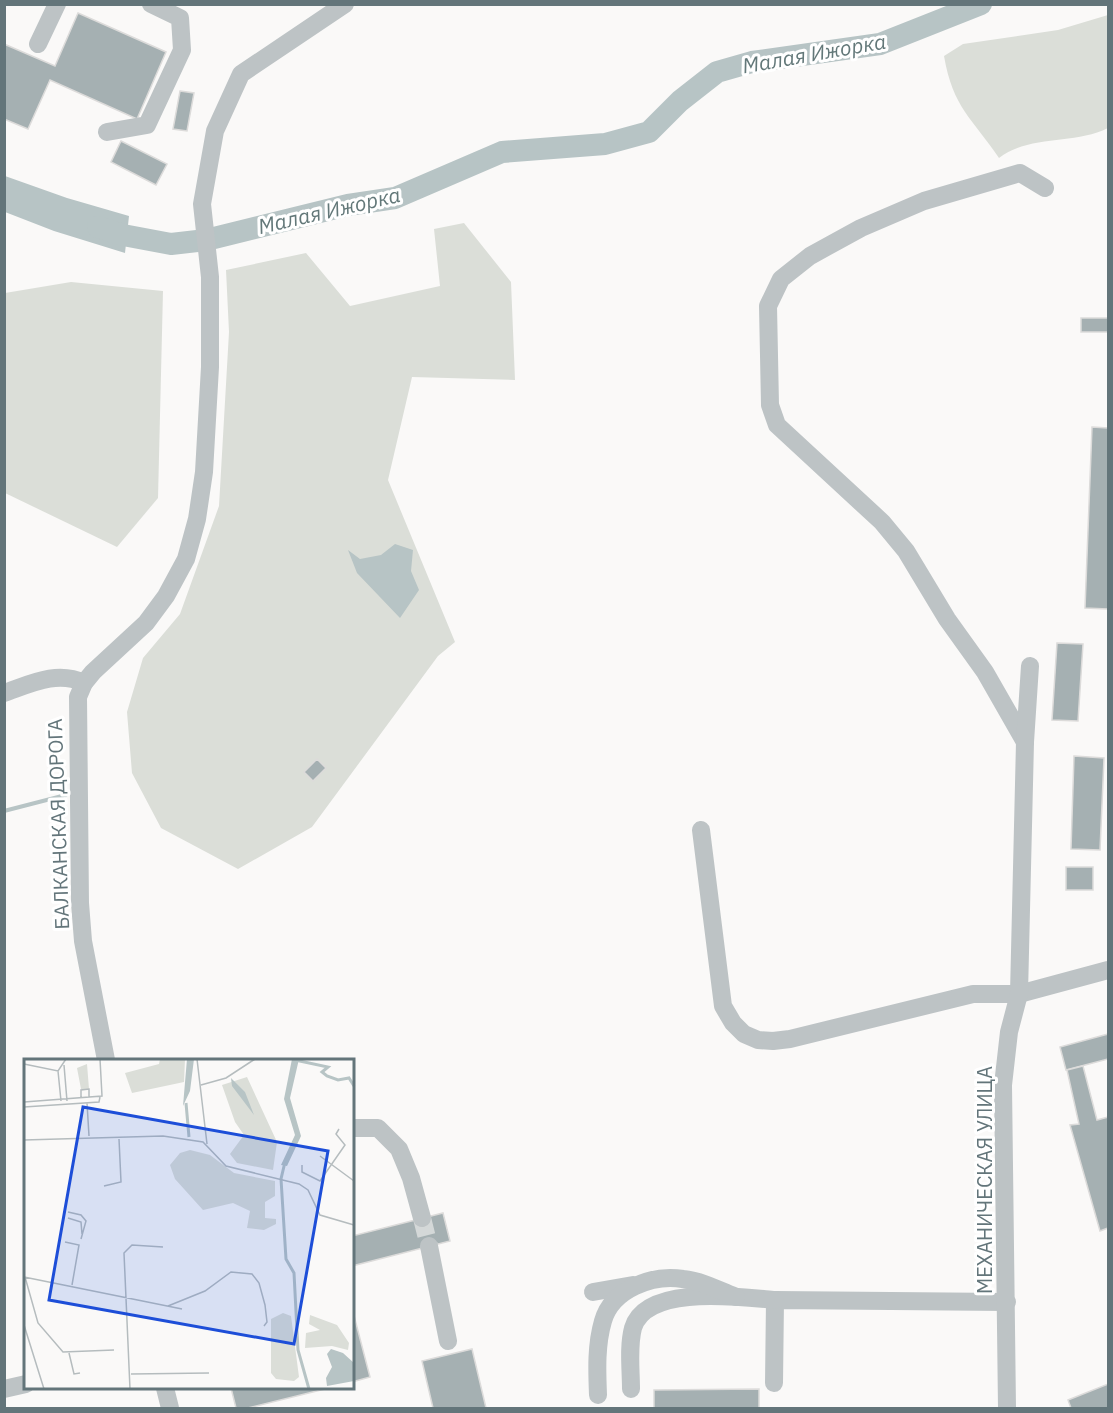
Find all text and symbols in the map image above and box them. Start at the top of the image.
water label: Малая Ижорка [740,27,888,79]
water label: Малая Ижорка [255,180,403,240]
street label: БАЛКАНСКАЯ ДОРОГА [41,718,75,930]
inset map [24,1059,354,1389]
street label: МЕХАНИЧЕСКАЯ УЛИЦА [971,1066,998,1294]

